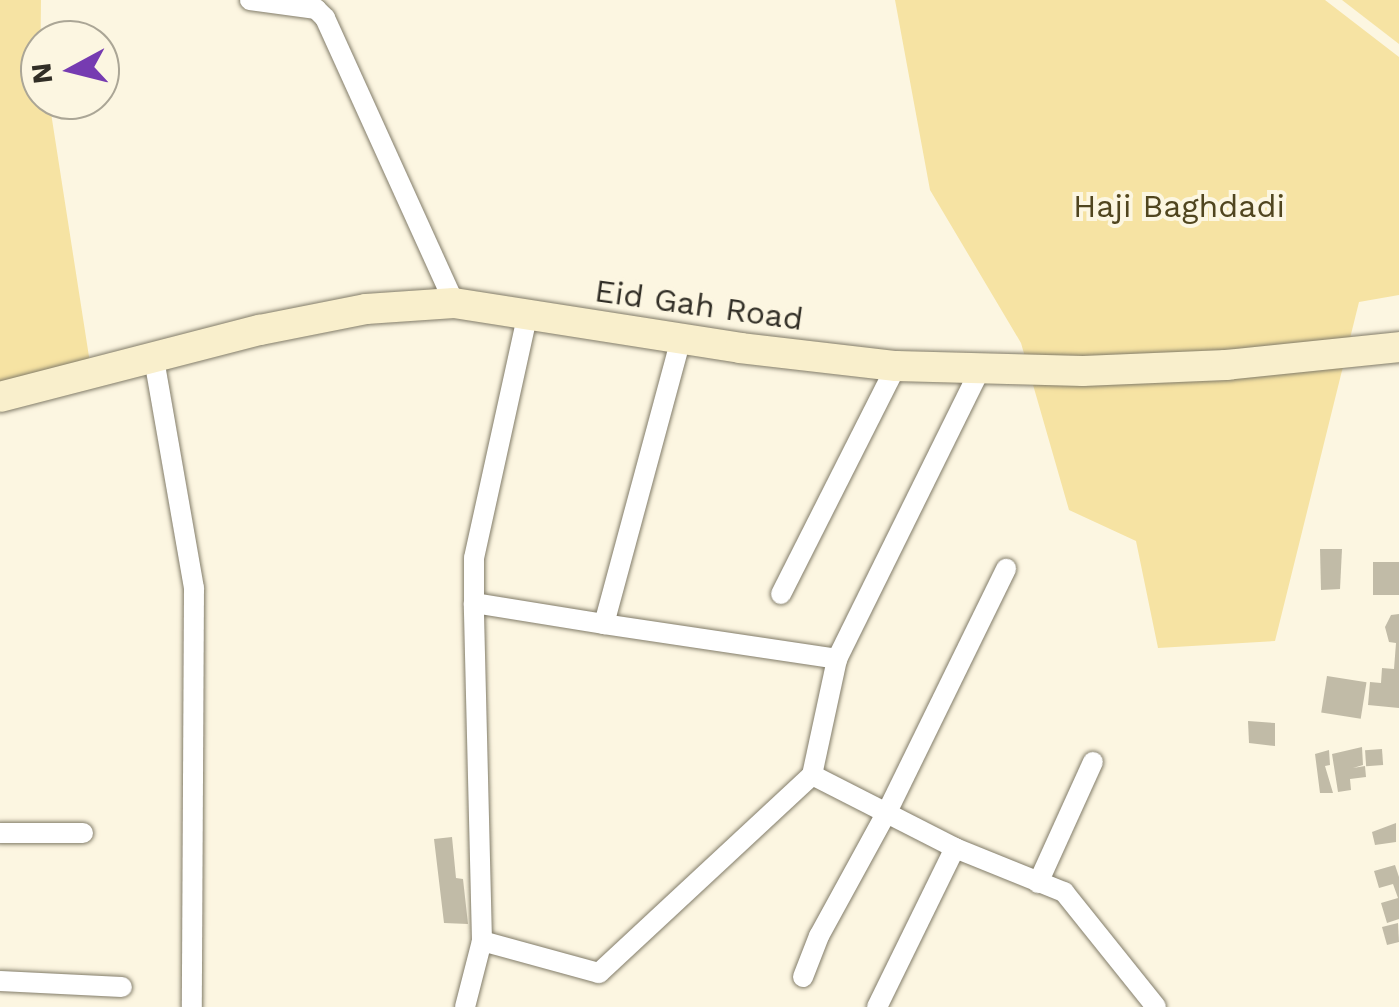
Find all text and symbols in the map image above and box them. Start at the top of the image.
north arrow [20,20,120,120]
text: N [24,61,59,86]
park label: Haji Baghdadi [1073,187,1285,225]
street label: Eid Gah Road [592,271,806,339]

